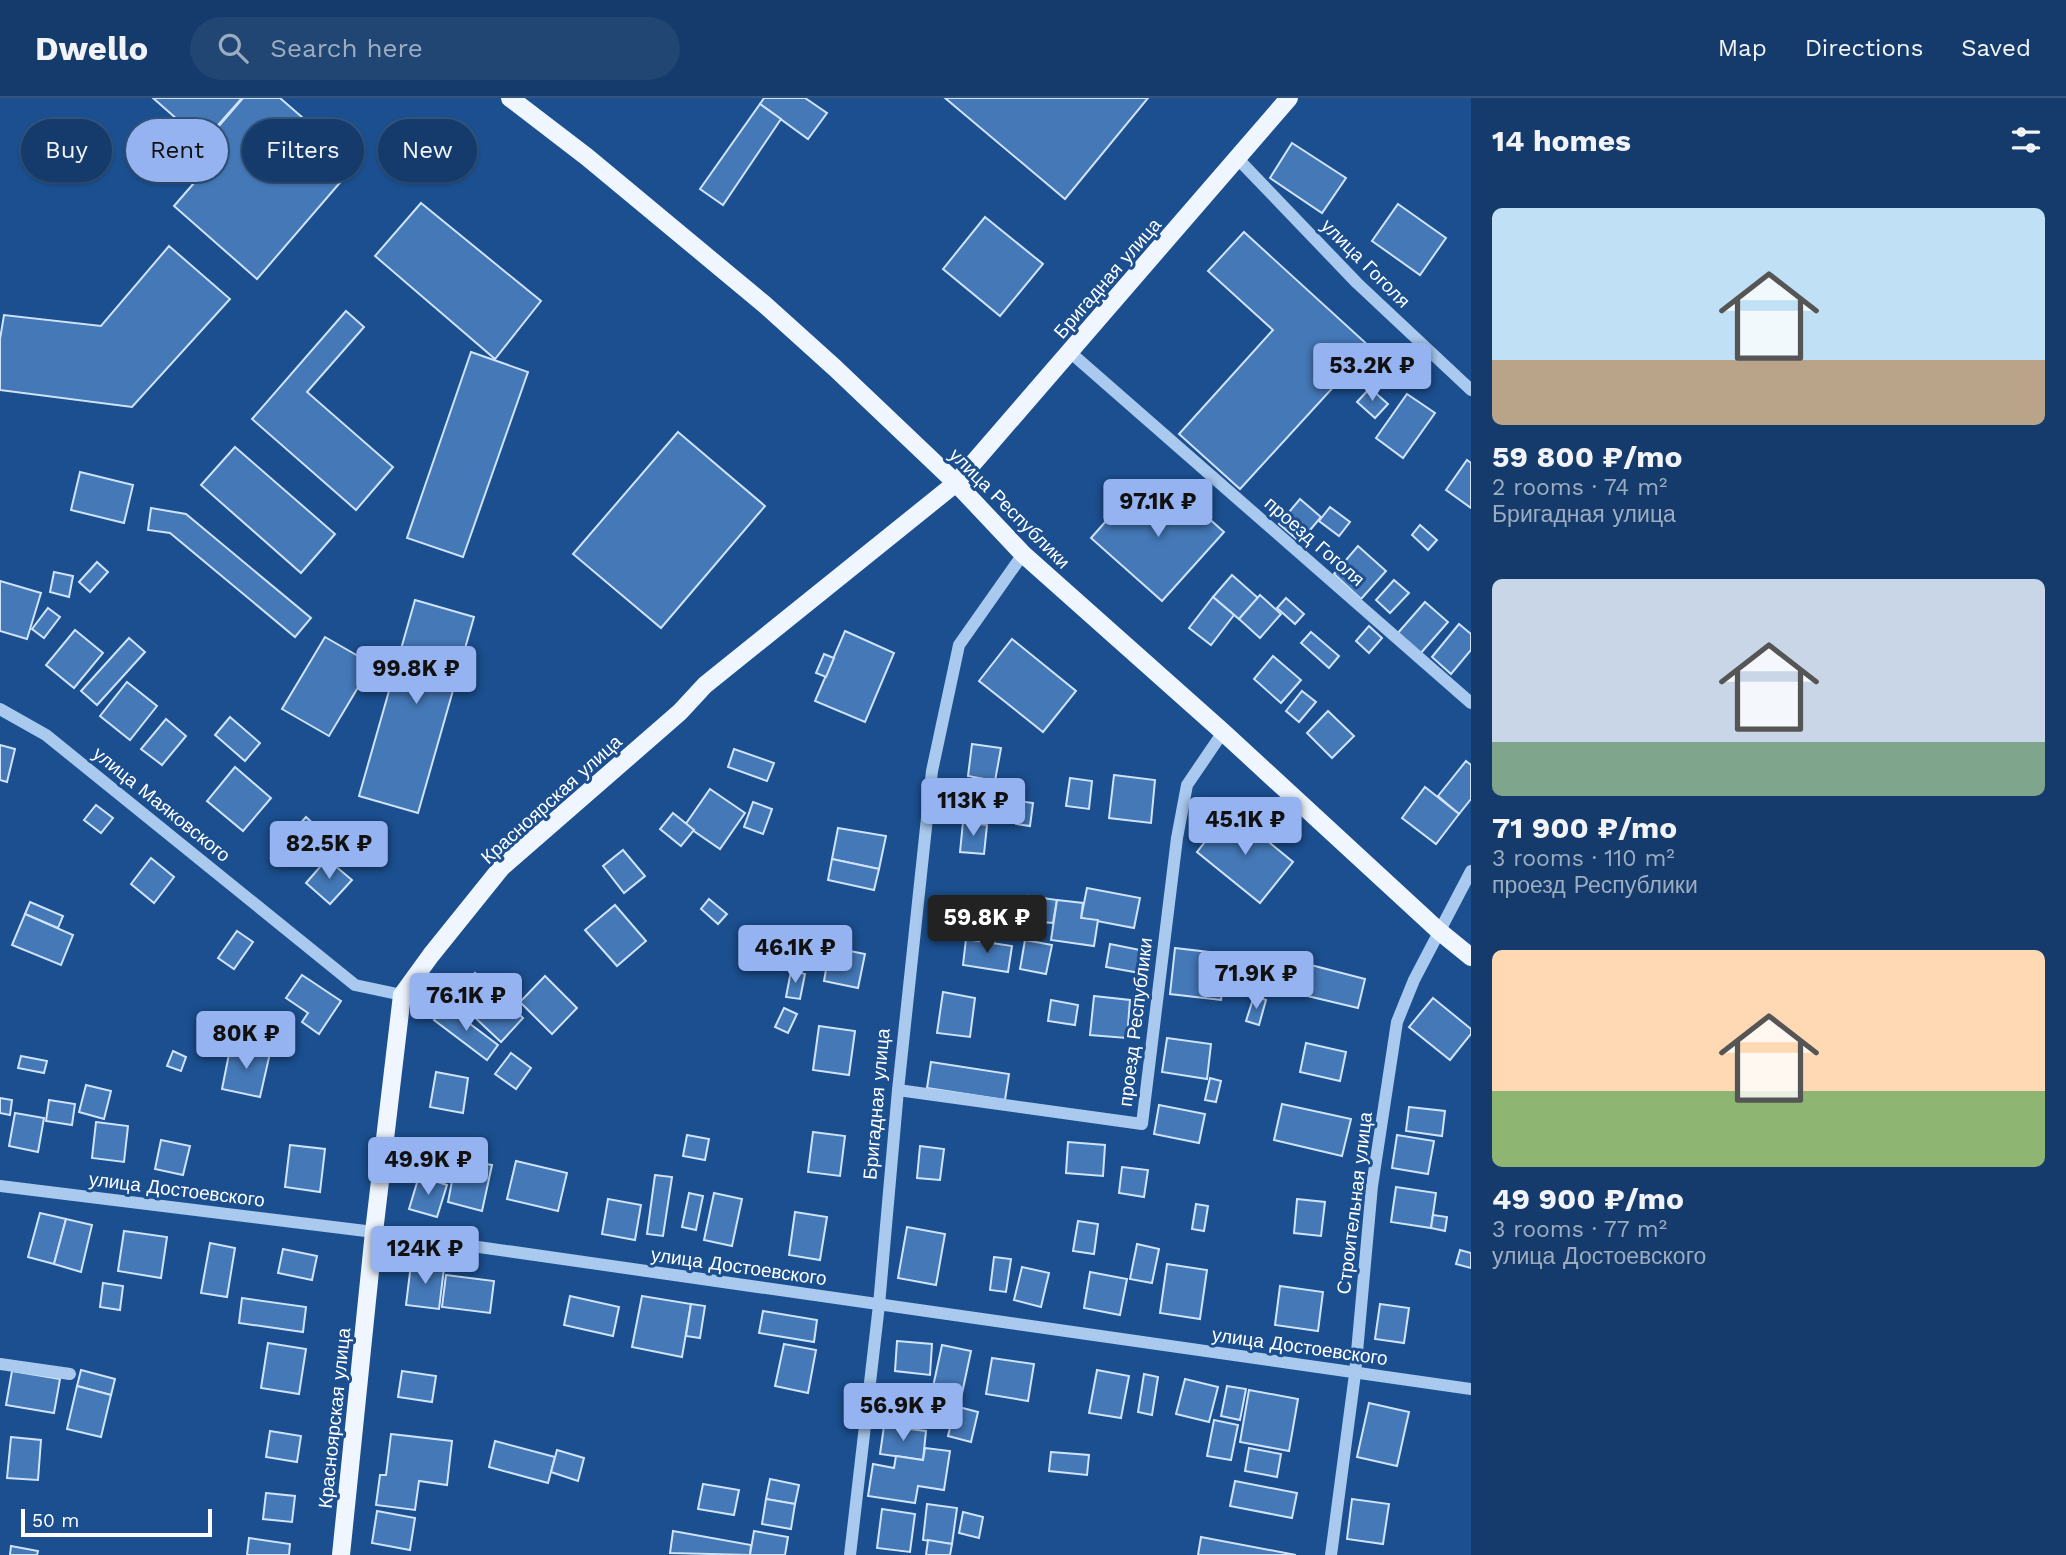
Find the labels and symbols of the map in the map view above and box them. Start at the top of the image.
street label: Бригадная улица [1049,213,1166,343]
street label: улица Гоголя [1316,214,1415,313]
pin: 53.2K ₽ [1307,344,1437,403]
street label: улица Республики [944,443,1075,574]
pin: 97.1K ₽ [1093,480,1223,539]
street label: проезд Гоголя [1260,492,1369,591]
pin: 99.8K ₽ [351,646,481,706]
street label: Красноярская улица [476,730,627,869]
street label: улица Маяковского [88,742,235,867]
pin: 113K ₽ [916,778,1030,838]
pin: 45.1K ₽ [1180,798,1310,857]
pin: 82.5K ₽ [264,822,394,881]
pin: 59.8K ₽ [922,896,1052,955]
pin: 46.1K ₽ [730,926,860,985]
street label: проезд Республики [1114,936,1157,1108]
pin: 71.9K ₽ [1191,951,1321,1011]
pin: 76.1K ₽ [401,974,531,1033]
pin: 80K ₽ [197,1012,295,1071]
street label: Бригадная улица [858,1027,895,1181]
street label: Строительная улица [1332,1110,1377,1296]
pin: 49.9K ₽ [363,1138,493,1197]
street label: улица Достоевского [88,1167,266,1212]
pin: 124K ₽ [368,1226,482,1286]
street label: улица Достоевского [650,1243,828,1290]
street label: улица Достоевского [1211,1323,1389,1370]
street label: Красноярская улица [314,1326,355,1509]
pin: 56.9K ₽ [838,1384,968,1443]
scale bar [21,1506,212,1538]

